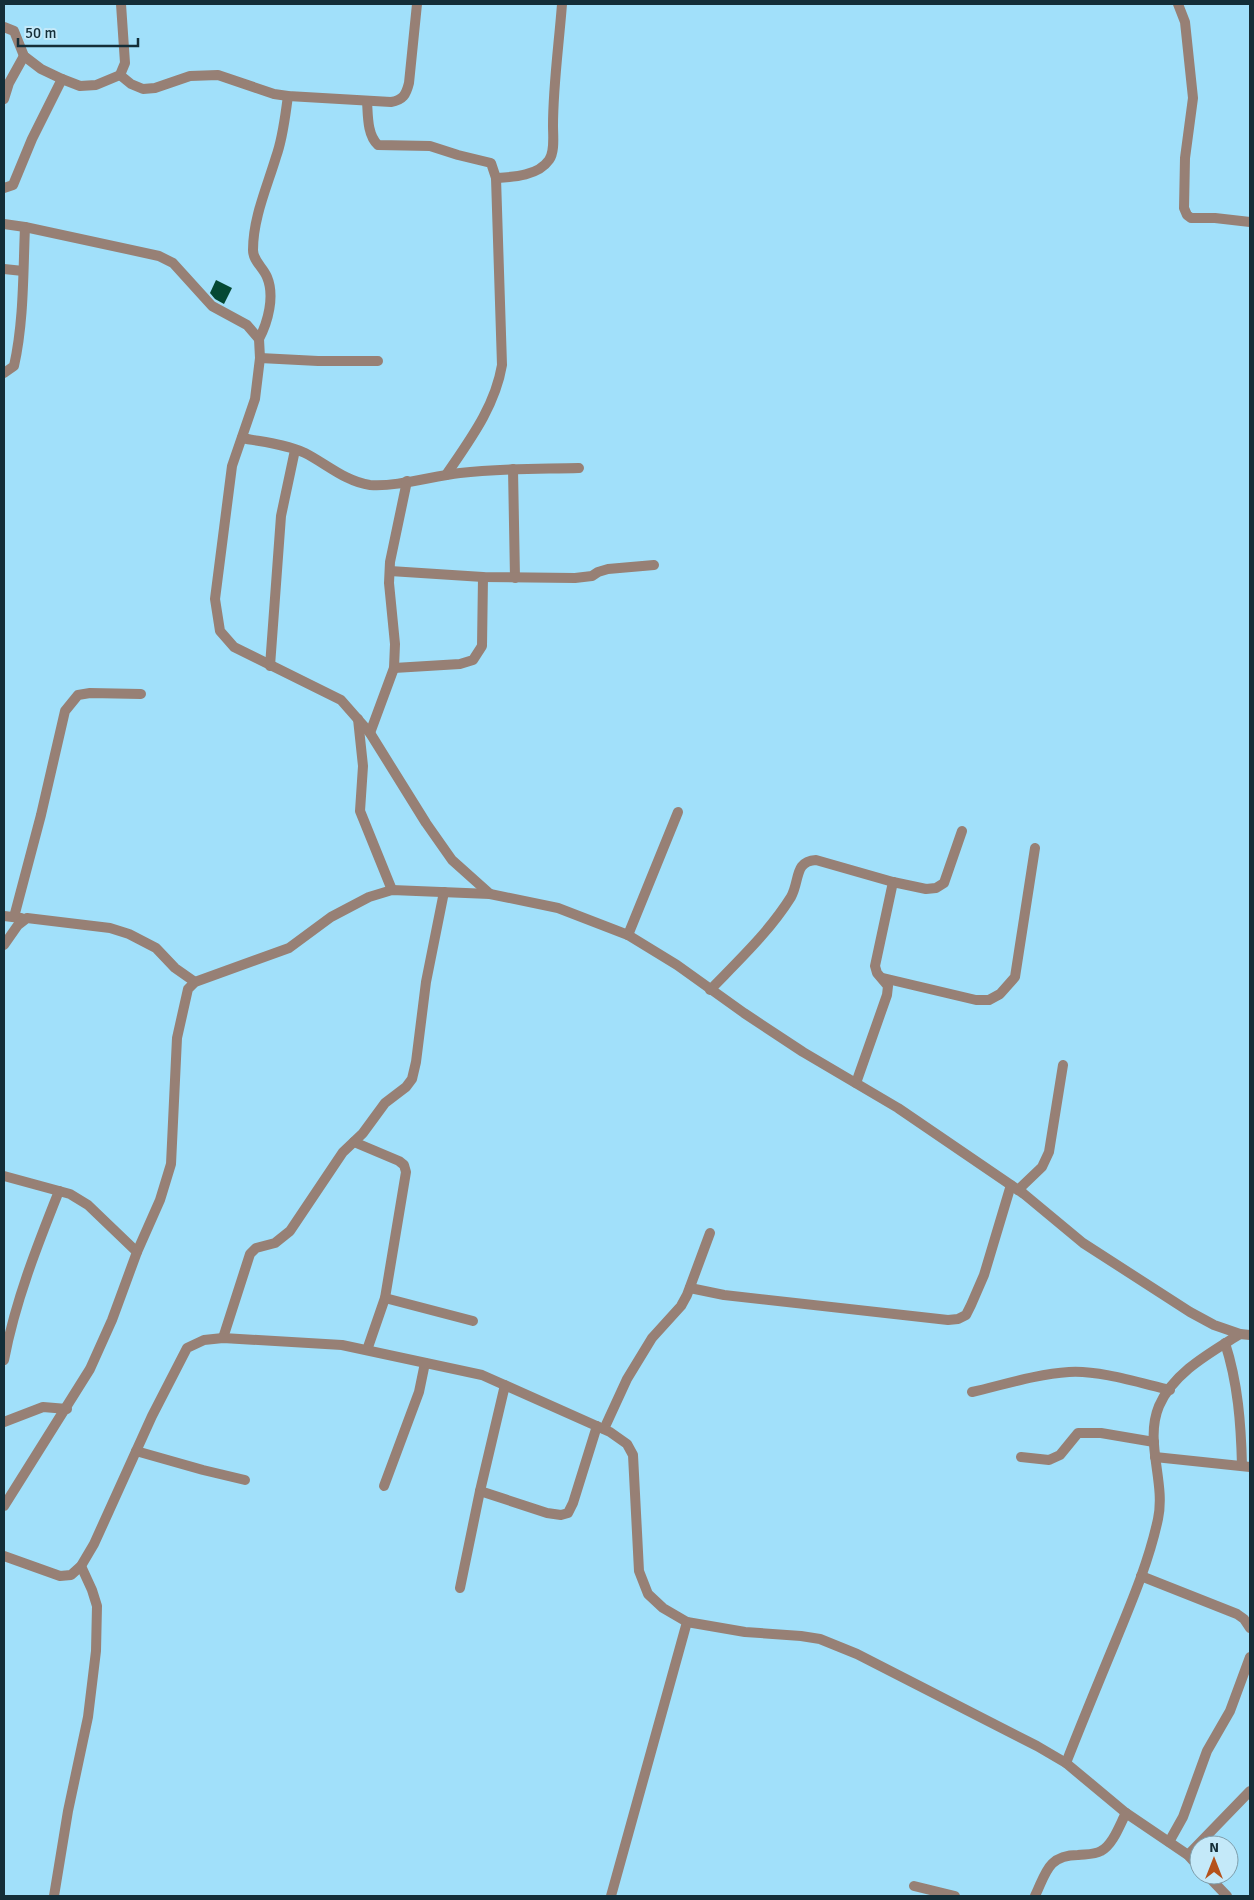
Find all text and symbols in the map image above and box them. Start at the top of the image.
scale bar [18,15,138,47]
text: 50 m [25,24,56,42]
north arrow [1189,1835,1239,1885]
text: N [1209,1839,1219,1856]

